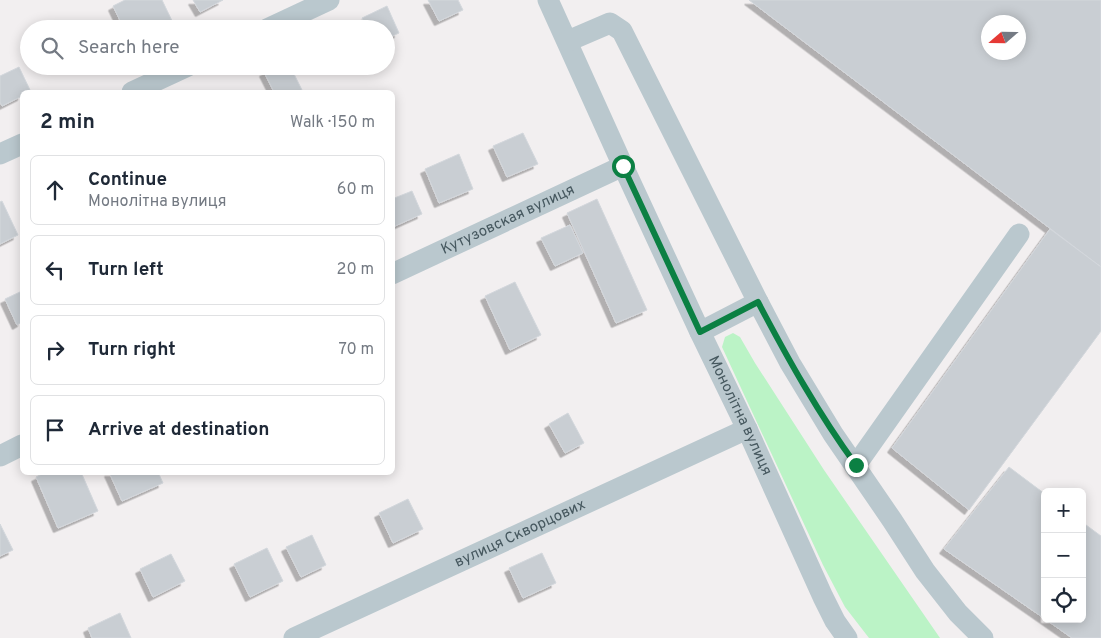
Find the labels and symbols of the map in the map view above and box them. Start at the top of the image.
north arrow [981,15,1026,60]
route start [612,155,635,178]
street label: Кутузовская вулиця [438,180,578,259]
street label: Монолітна вулиця [704,353,776,479]
route end [845,454,868,477]
street label: вулиця Скворцових [452,495,589,572]

